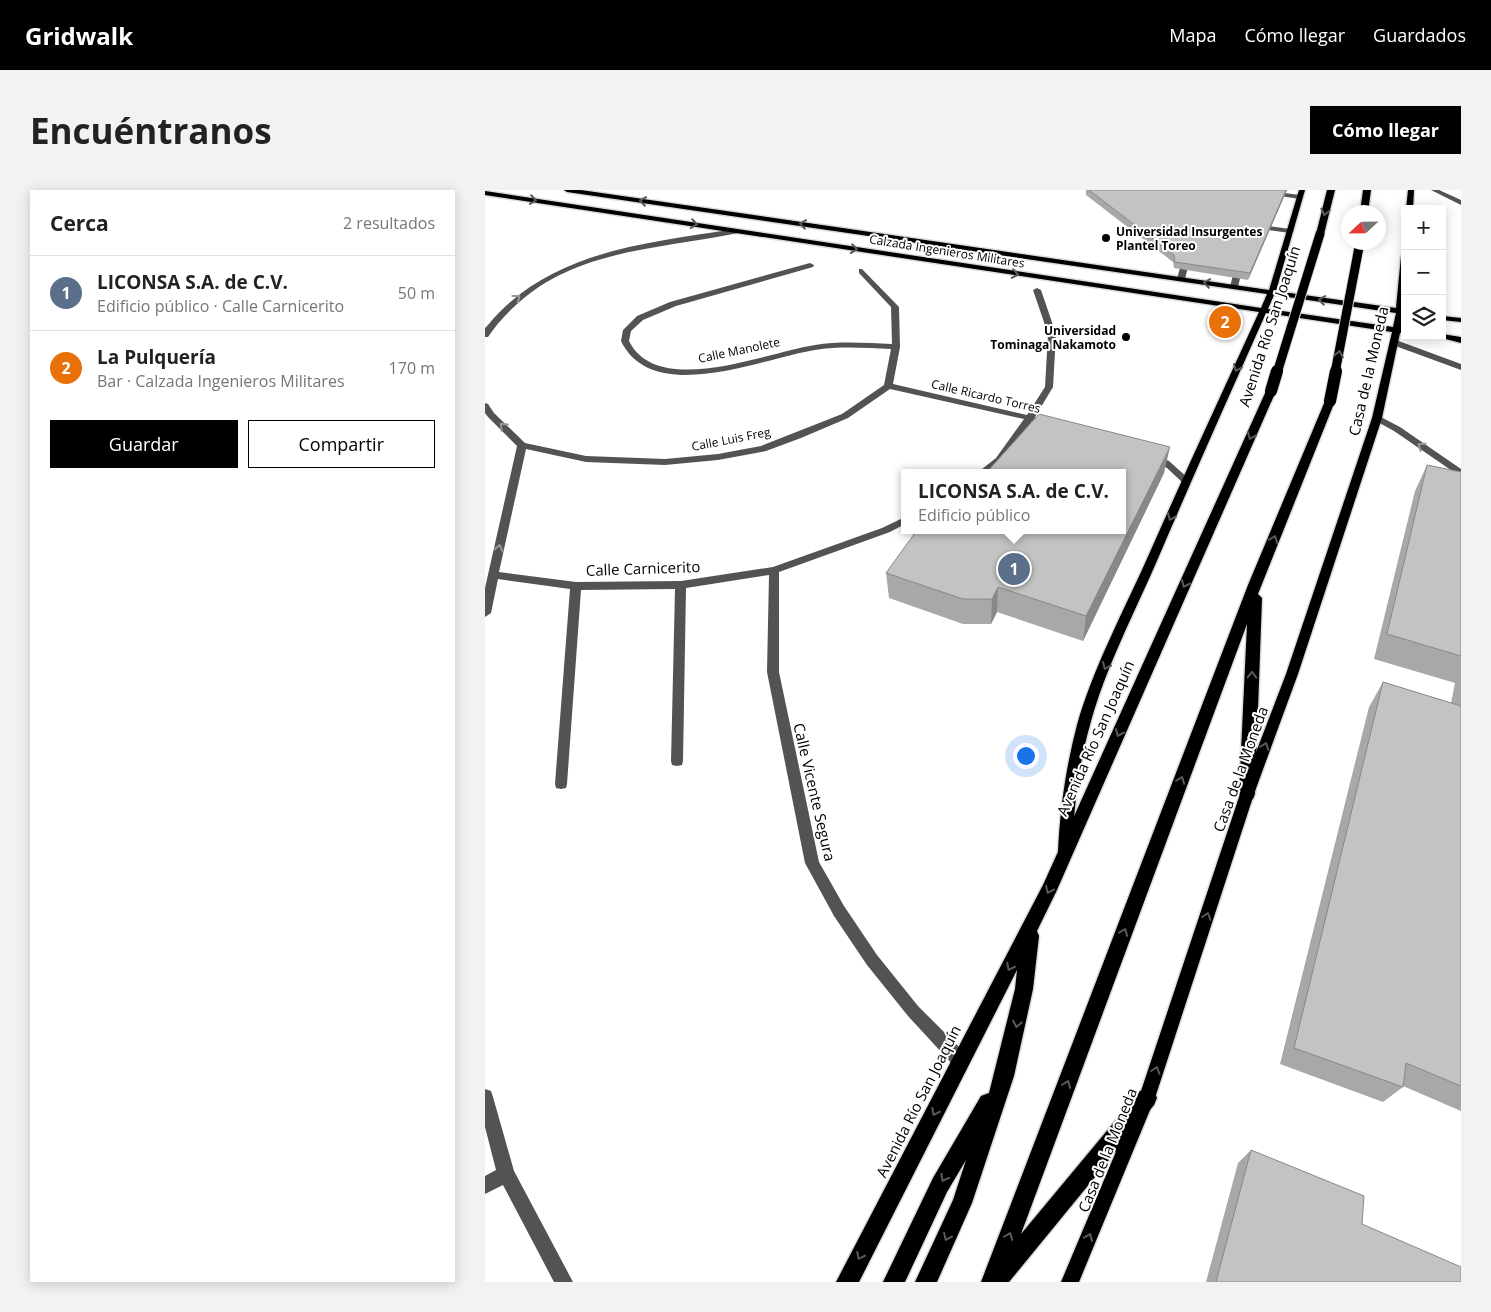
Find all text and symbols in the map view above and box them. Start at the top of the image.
text: Gridwalk [25,19,133,52]
text: Mapa [1169,23,1216,47]
text: Cómo llegar [1244,23,1345,47]
text: Guardados [1373,23,1466,47]
button: Cómo llegar [1310,106,1461,154]
text: Encuéntranos [30,107,272,154]
one-way arrow [530,194,538,205]
one-way arrow [638,196,646,207]
north arrow [1341,205,1386,250]
map controls [1401,205,1446,340]
button: + [1401,205,1446,250]
one-way arrow [1320,207,1331,216]
text: Cerca [50,209,109,237]
text: 2 resultados [343,212,435,234]
one-way arrow [690,219,698,229]
one-way arrow [799,219,807,230]
place label: Universidad Insurgentes Plantel Toreo [1116,223,1262,254]
street label: Calzada Ingenieros Militares [868,230,1026,272]
marker: Universidad Insurgentes Plantel Toreo [1100,232,1112,244]
street label: Avenida Río San Joaquín [1234,243,1304,409]
one-way arrow [850,244,859,254]
button: − [1401,250,1446,295]
text: LICONSA S.A. de C.V. [97,269,288,295]
one-way arrow [1011,269,1019,279]
one-way arrow [1202,278,1211,288]
text: 1 [61,282,71,304]
text: 50 m [398,282,435,304]
text: Edificio público · Calle Carnicerito [97,295,344,317]
one-way arrow [1318,295,1326,306]
button: layers [1401,295,1446,340]
one-way arrow [511,296,520,304]
pin: 2 [1209,303,1241,341]
street label: Casa de la Moneda [1343,304,1393,438]
place label: Universidad Tominaga Nakamoto [990,322,1116,353]
marker: Universidad Tominaga Nakamoto [1120,331,1132,343]
street label: Calle Manolete [697,333,782,367]
text: La Pulquería [97,344,216,370]
one-way arrow [1333,349,1344,358]
text: 2 [61,357,71,379]
text: 170 m [389,357,435,379]
one-way arrow [1233,363,1244,372]
text: Bar · Calzada Ingenieros Militares [97,370,345,392]
street label: Calle Ricardo Torres [930,375,1043,417]
button: Guardar [50,420,238,468]
button: Compartir [248,420,435,468]
one-way arrow [499,423,508,432]
street label: Calle Luis Freg [690,423,772,455]
one-way arrow [1247,431,1258,440]
one-way arrow [1417,443,1427,452]
popup [901,469,1126,534]
text: LICONSA S.A. de C.V. [918,478,1109,504]
text: Edificio público [918,504,1030,526]
one-way arrow [1166,512,1177,521]
one-way arrow [1268,536,1278,544]
one-way arrow [493,544,504,553]
pin: 1 [998,550,1030,588]
street label: Calle Carnicerito [585,556,701,580]
one-way arrow [1181,579,1192,588]
street label: Avenida Río San Joaquín [1052,657,1138,819]
one-way arrow [1101,661,1112,670]
one-way arrow [1246,671,1257,679]
street label: Casa de la Moneda [1208,703,1272,835]
street label: Calle Vicente Segura [789,721,841,863]
one-way arrow [1114,728,1125,737]
one-way arrow [1259,742,1269,750]
your location [1013,743,1039,769]
one-way arrow [1175,776,1186,785]
one-way arrow [1044,885,1055,894]
one-way arrow [1201,912,1211,921]
one-way arrow [1118,928,1128,937]
one-way arrow [1006,962,1016,971]
one-way arrow [1012,1020,1023,1029]
street label: Avenida Río San Joaquín [871,1022,965,1180]
one-way arrow [1150,1066,1160,1075]
one-way arrow [1061,1081,1071,1089]
street label: Casa de la Moneda [1073,1085,1141,1215]
one-way arrow [931,1107,941,1116]
one-way arrow [941,1173,951,1182]
one-way arrow [942,1232,953,1241]
one-way arrow [1004,1233,1014,1241]
one-way arrow [1082,1233,1093,1242]
one-way arrow [856,1251,866,1260]

